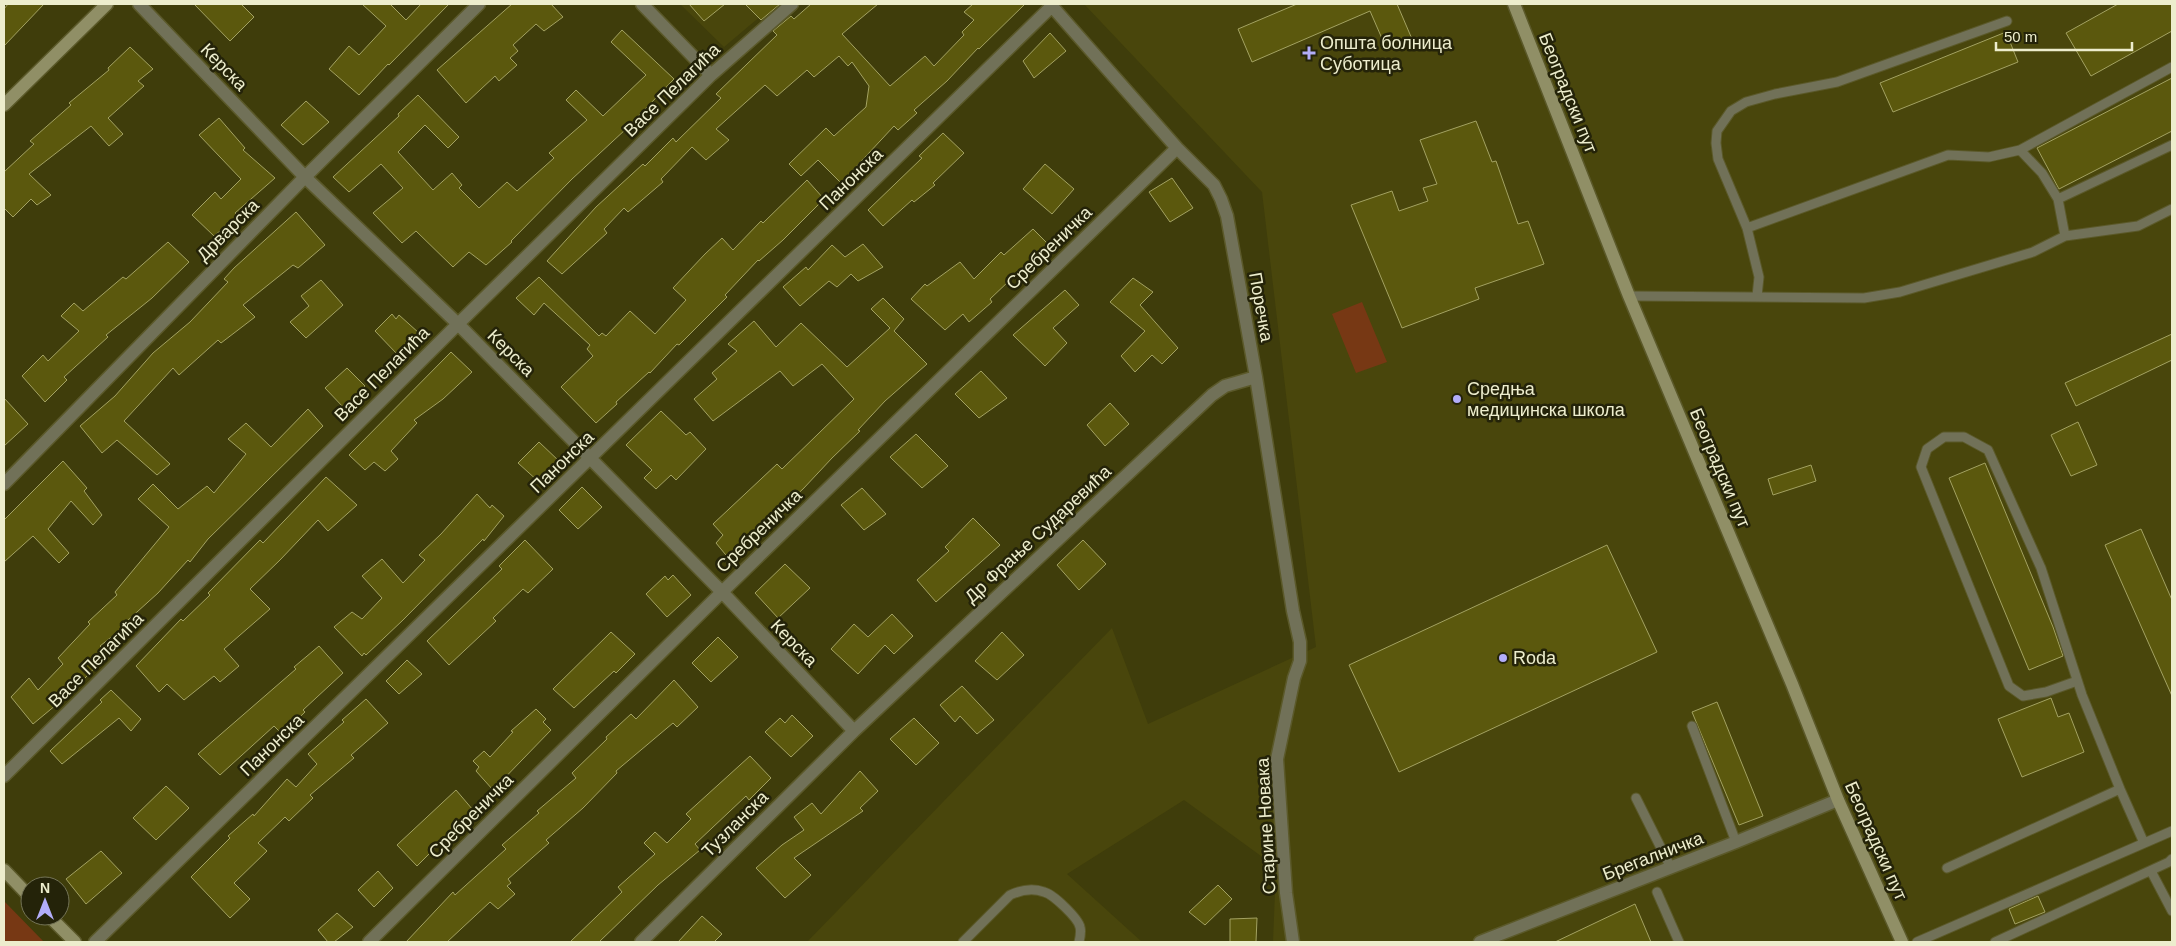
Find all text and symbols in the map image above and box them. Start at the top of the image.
scale bar [1996,20,2132,52]
text: 50 m [2004,28,2037,45]
street label: Београдски пут [1535,30,1601,156]
place label: Општа болница Суботица [1320,33,1453,74]
street label: Керска [197,39,252,95]
street label: Васе Пелагића [620,39,725,141]
marker: Општа болница Суботица [1302,46,1316,60]
street label: Панонска [815,143,887,214]
street label: Дрварска [193,194,264,265]
street label: Сребреничка [1002,202,1097,294]
street label: Поречка [1245,271,1277,344]
street label: Васе Пелагића [331,322,434,425]
street label: Керска [483,325,539,381]
place label: Средња медицинска школа [1467,379,1626,420]
marker: Средња медицинска школа [1451,393,1463,405]
street label: Београдски пут [1686,405,1754,531]
street label: Панонска [526,426,598,497]
street label: Др Фрање Сударевића [961,461,1116,607]
street label: Сребреничка [712,485,807,577]
street label: Васе Пелагића [45,608,148,711]
street label: Керска [767,615,822,671]
place label: Roda [1513,648,1557,668]
marker: Roda [1497,652,1509,664]
street label: Панонска [236,709,308,780]
street label: Старине Новака [1252,756,1280,895]
street label: Сребреничка [425,769,518,862]
street label: Београдски пут [1841,779,1911,903]
street label: Тузланска [698,786,773,861]
street label: Брегалничка [1600,827,1707,884]
north arrow [20,876,70,926]
text: N [40,880,50,896]

